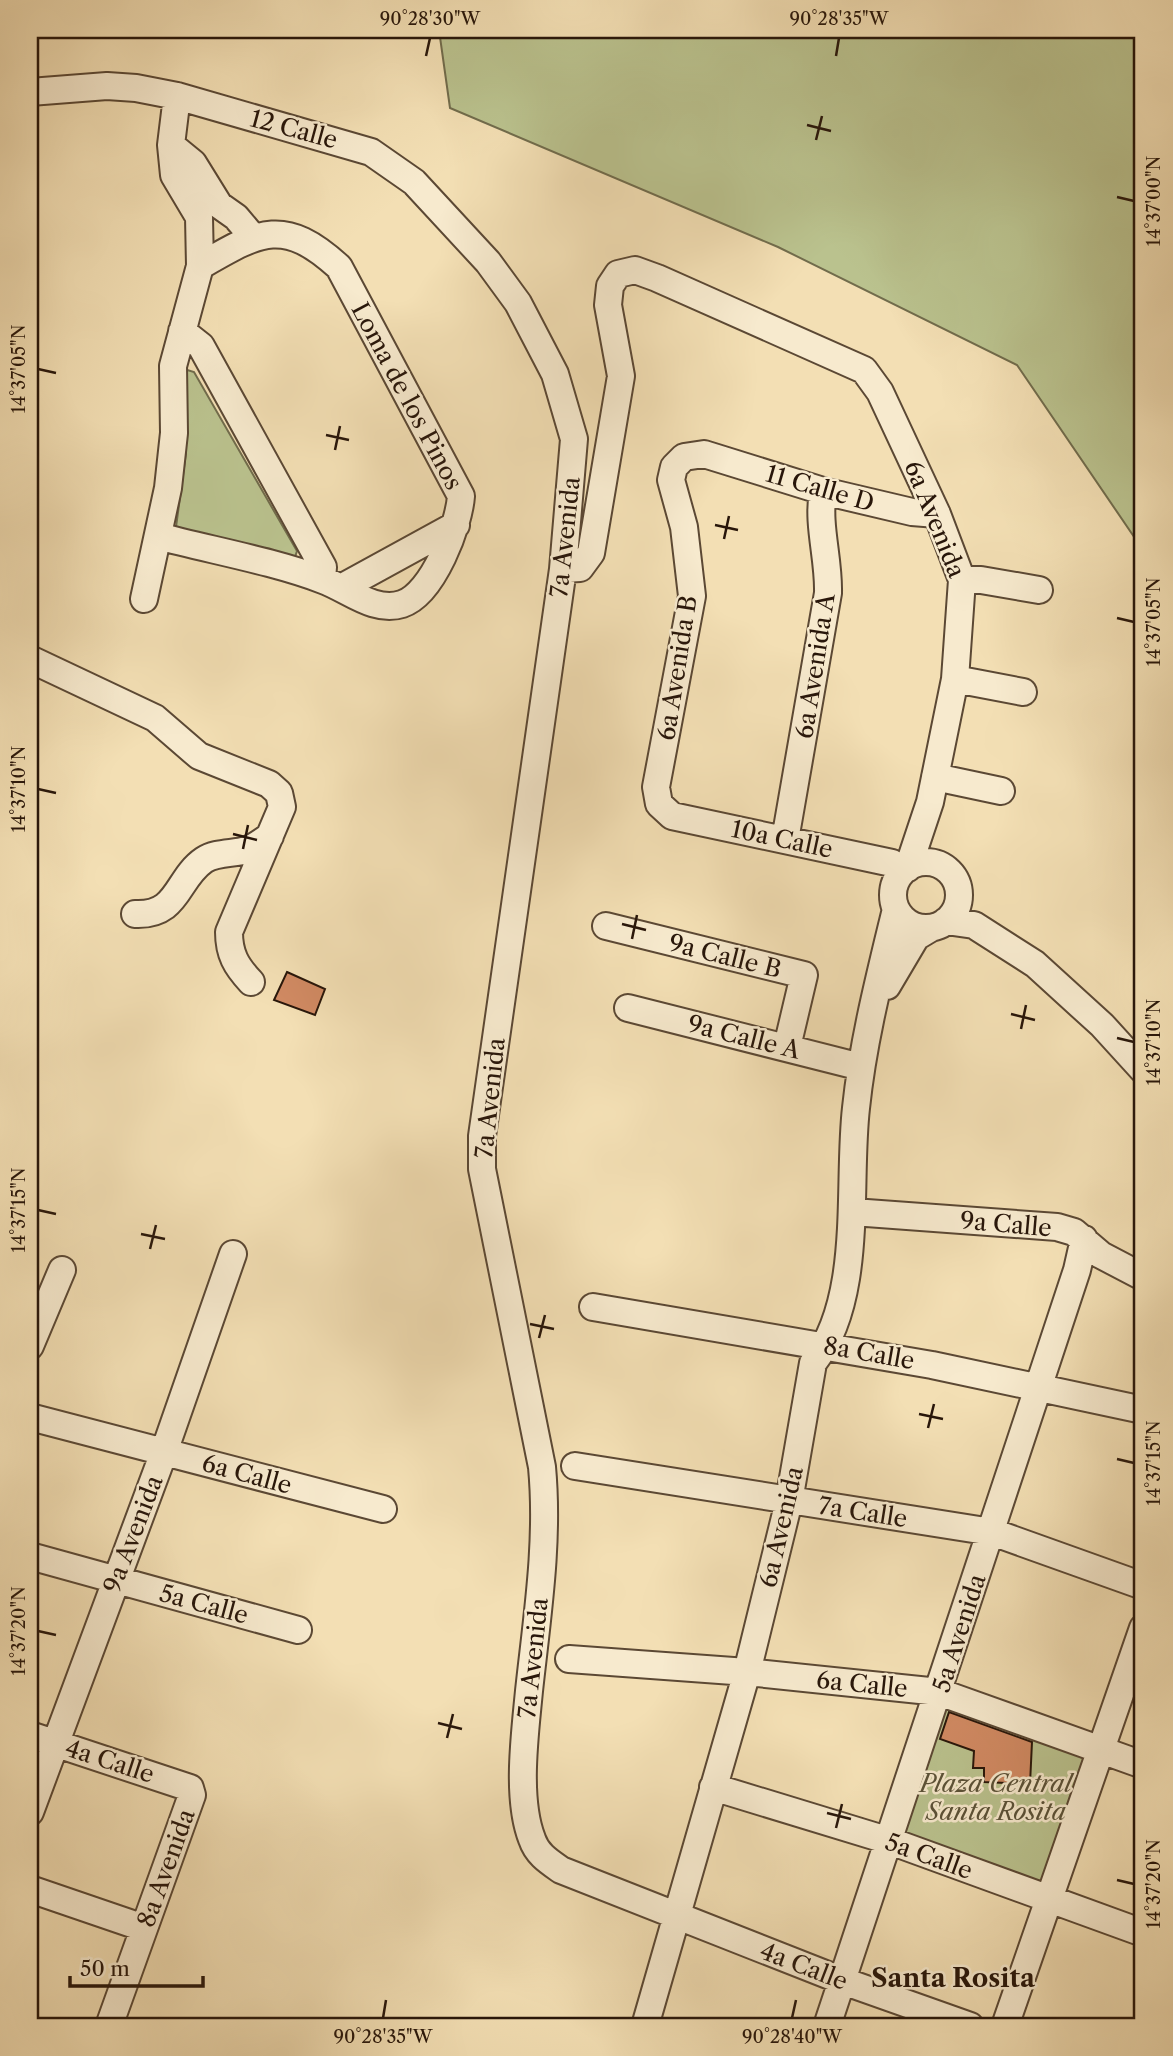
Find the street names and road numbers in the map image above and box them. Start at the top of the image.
street label: 12 Calle [247,103,341,155]
street label: Loma de los Pinos [345,297,469,495]
street label: 6a Avenida [898,456,972,582]
street label: 11 Calle D [763,459,877,517]
street label: 7a Avenida [544,475,586,599]
street label: 6a Avenida A [789,590,841,741]
street label: 6a Avenida B [651,593,703,743]
street label: 10a Calle [729,814,835,864]
street label: 9a Calle B [666,928,784,984]
street label: 9a Calle A [685,1009,804,1065]
street label: 7a Avenida [469,1036,511,1160]
street label: 9a Calle [959,1206,1053,1242]
street label: 8a Calle [821,1331,917,1375]
street label: 6a Calle [199,1448,295,1500]
street label: 6a Avenida [753,1463,809,1590]
street label: 9a Avenida [97,1471,169,1597]
street label: 7a Calle [817,1491,909,1533]
street label: 5a Avenida [926,1570,992,1696]
street label: 5a Calle [156,1578,252,1630]
street label: 7a Avenida [512,1596,554,1720]
street label: 6a Calle [815,1665,909,1703]
street label: 4a Calle [62,1733,158,1789]
street label: 8a Avenida [131,1805,201,1931]
street label: 5a Calle [881,1827,977,1885]
street label: 4a Calle [756,1936,852,1996]

